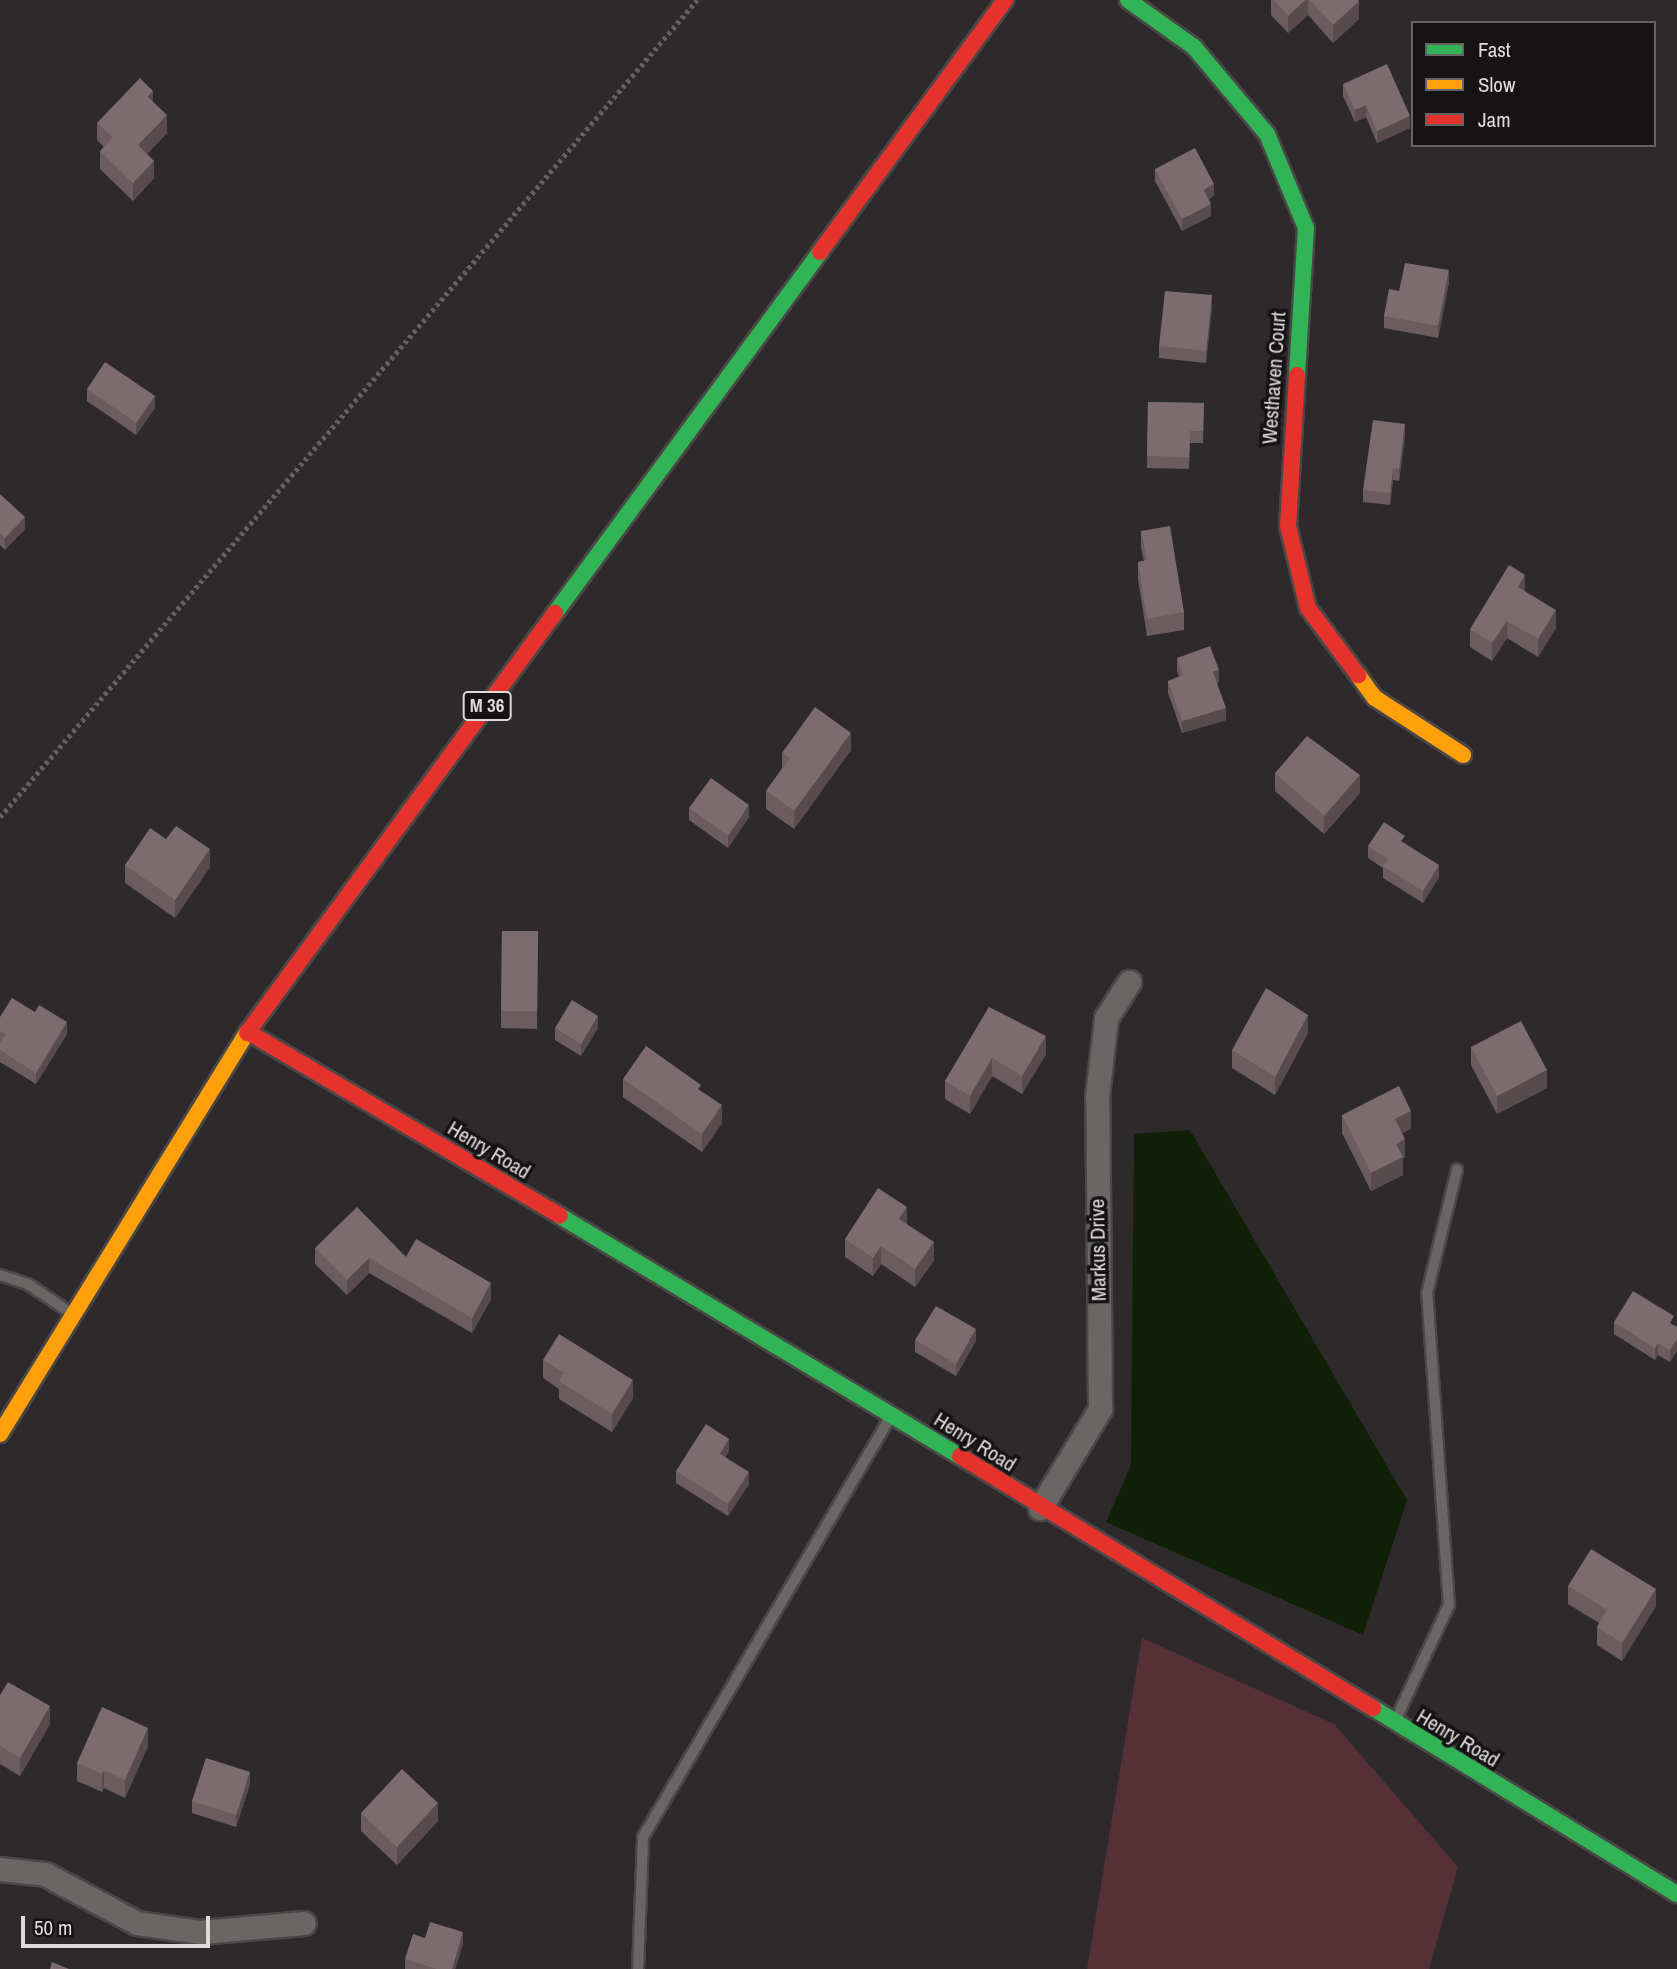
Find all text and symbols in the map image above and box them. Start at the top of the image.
legend [1411,21,1656,147]
text: Fast [1478,35,1511,64]
text: Slow [1478,70,1515,99]
text: Jam [1478,105,1511,134]
street label: Westhaven Court [1257,311,1291,445]
road number: M 36 [462,691,512,722]
street label: Henry Road [443,1116,535,1184]
street label: Markus Drive [1085,1199,1111,1301]
street label: Henry Road [929,1407,1021,1477]
street label: Henry Road [1412,1704,1504,1772]
scale bar [24,1902,214,1946]
text: 50 m [34,1913,72,1942]

